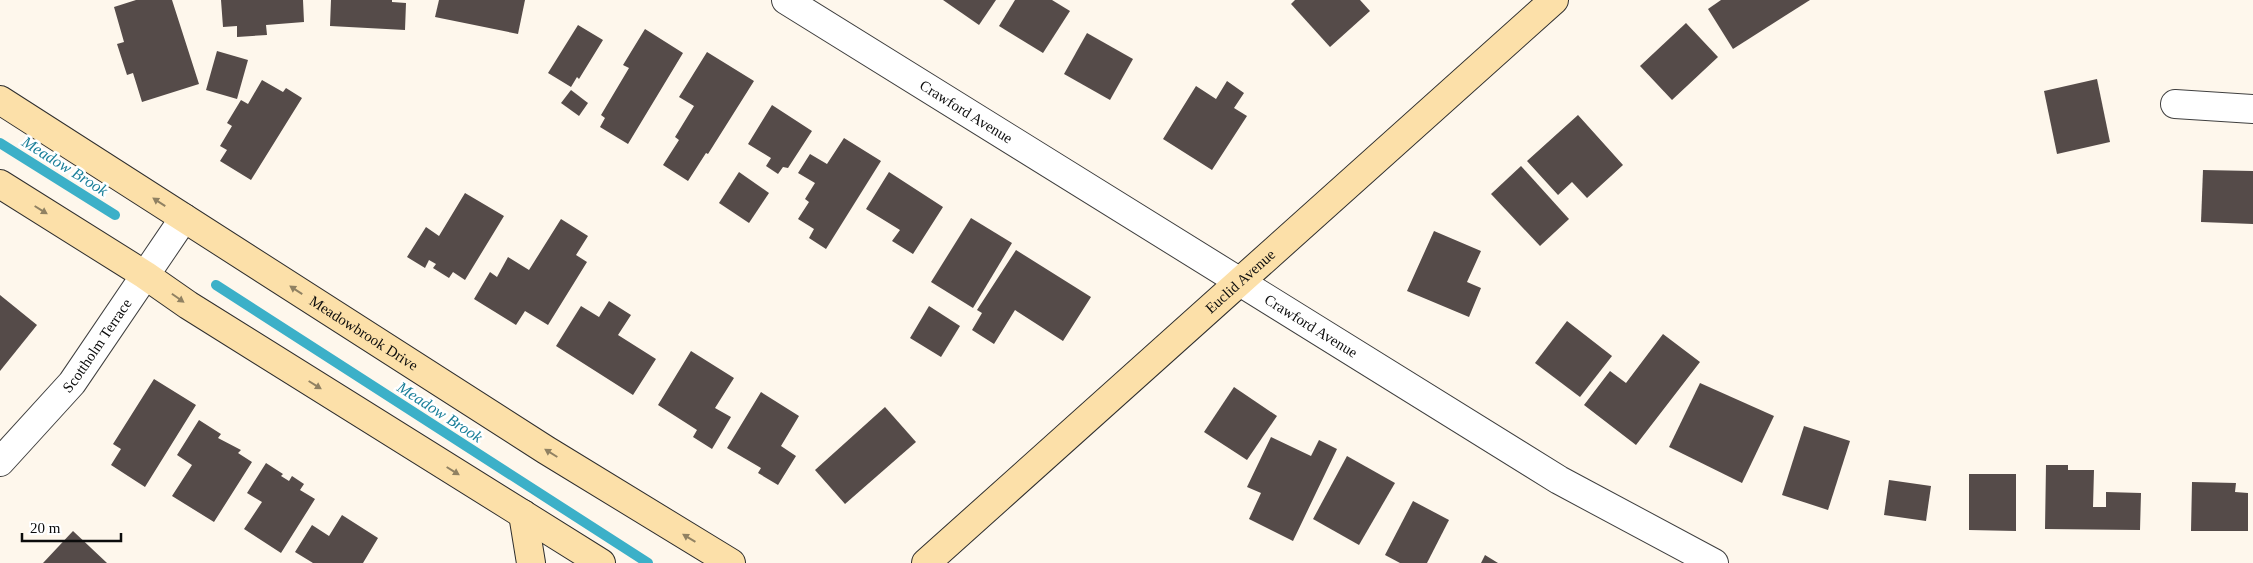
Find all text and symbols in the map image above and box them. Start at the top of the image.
street label: Crawford Avenue [917,77,1016,147]
water label: Meadow Brook [18,132,112,200]
one-way arrow [152,197,166,207]
one-way arrow [35,205,48,215]
street label: Euclid Avenue [1202,246,1278,317]
one-way arrow [289,285,302,294]
street label: Crawford Avenue [1262,291,1361,361]
one-way arrow [171,293,185,303]
street label: Meadowbrook Drive [307,293,421,374]
street label: Scottholm Terrace [59,295,135,396]
water label: Meadow Brook [394,378,486,446]
one-way arrow [309,380,322,389]
one-way arrow [544,448,557,457]
one-way arrow [447,466,460,475]
scale bar [22,510,121,542]
text: 20 m [30,520,61,536]
one-way arrow [683,533,696,542]

